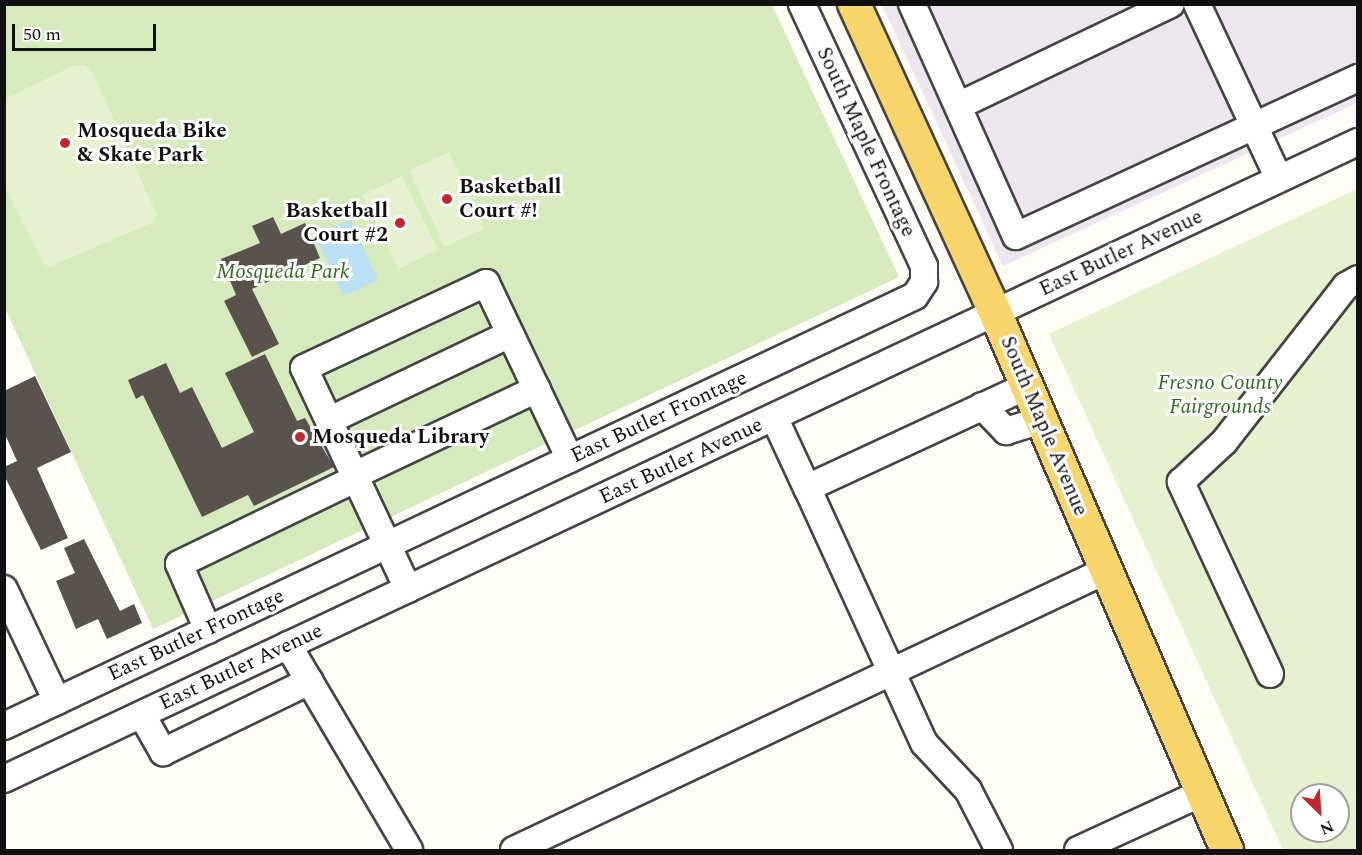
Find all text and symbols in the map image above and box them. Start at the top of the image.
scale bar [15,12,159,50]
text: 50 m [23,21,61,48]
street label: South Maple Frontage [811,43,921,241]
place label: Mosqueda Bike & Skate Park [77,118,227,168]
marker: Mosqueda Bike & Skate Park [58,136,72,150]
place label: Basketball Court #! [459,174,561,224]
marker: Basketball Court #! [440,192,454,206]
place label: Basketball Court #2 [286,198,388,248]
street label: East Butler Avenue [1035,204,1207,302]
marker: Basketball Court #2 [393,216,407,230]
park label: Mosqueda Park [216,259,350,285]
street label: South Maple Avenue [995,332,1093,520]
street label: East Butler Frontage [567,365,751,469]
park label: Fresno County Fairgrounds [1158,370,1282,420]
street label: East Butler Avenue [595,412,767,510]
place label: Mosqueda Library [312,424,489,450]
marker: Mosqueda Library [293,430,307,444]
street label: East Butler Frontage [104,583,288,687]
street label: East Butler Avenue [155,618,327,716]
north arrow [1290,783,1350,843]
text: N [1316,814,1338,841]

